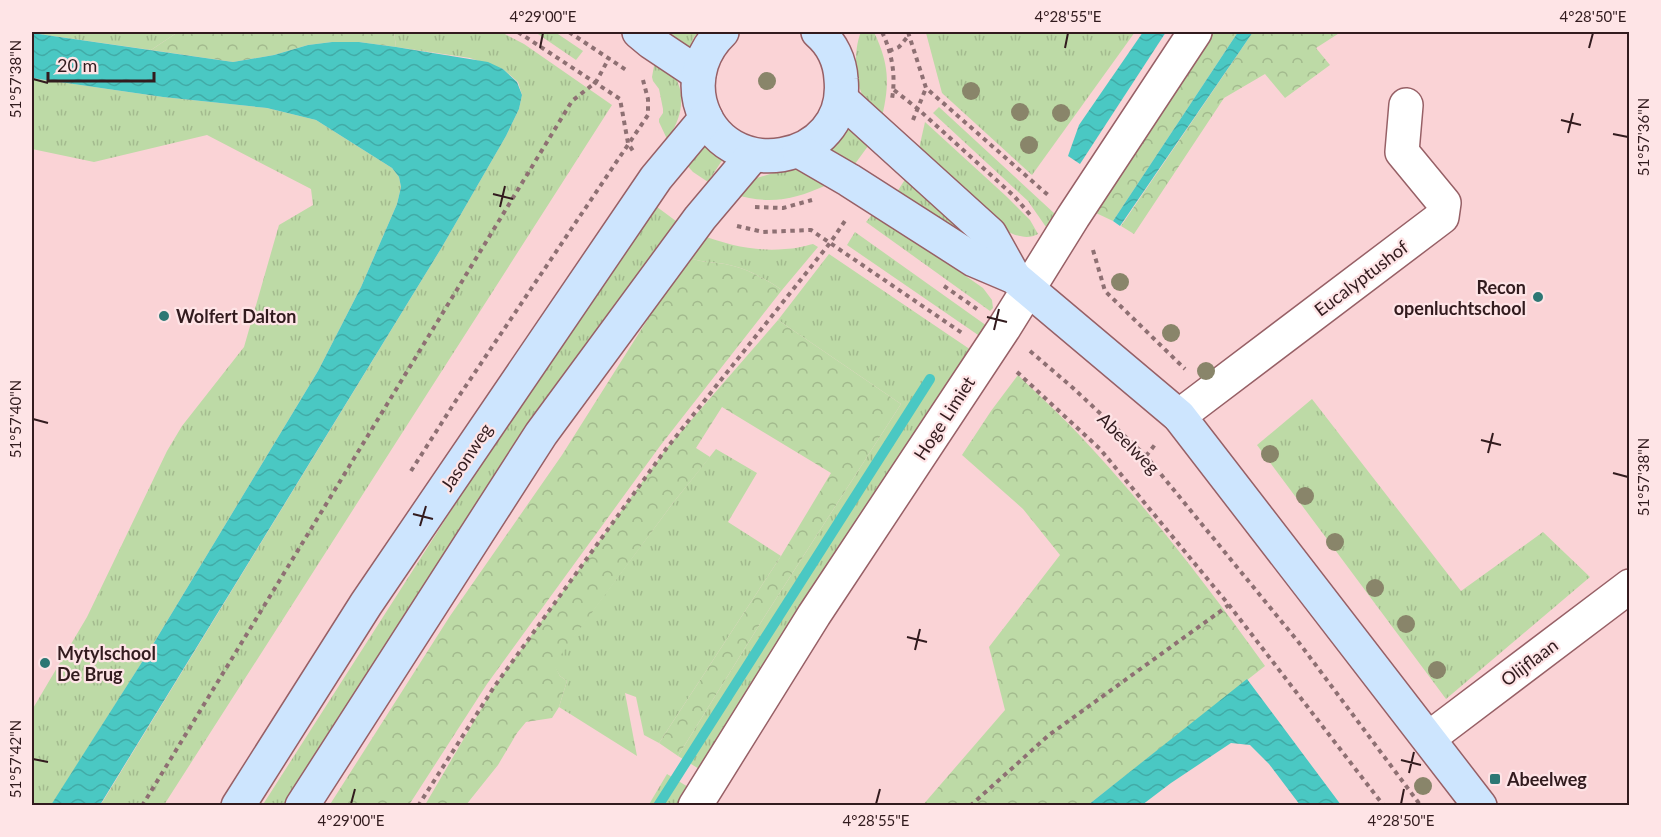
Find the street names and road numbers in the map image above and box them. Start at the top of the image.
street label: Eucalyptushof [1310,235,1413,320]
street label: Hoge Limiet [909,371,980,464]
street label: Abeelweg [1094,408,1164,478]
street label: Jasonweg [435,419,497,495]
street label: Olijflaan [1496,633,1562,691]

